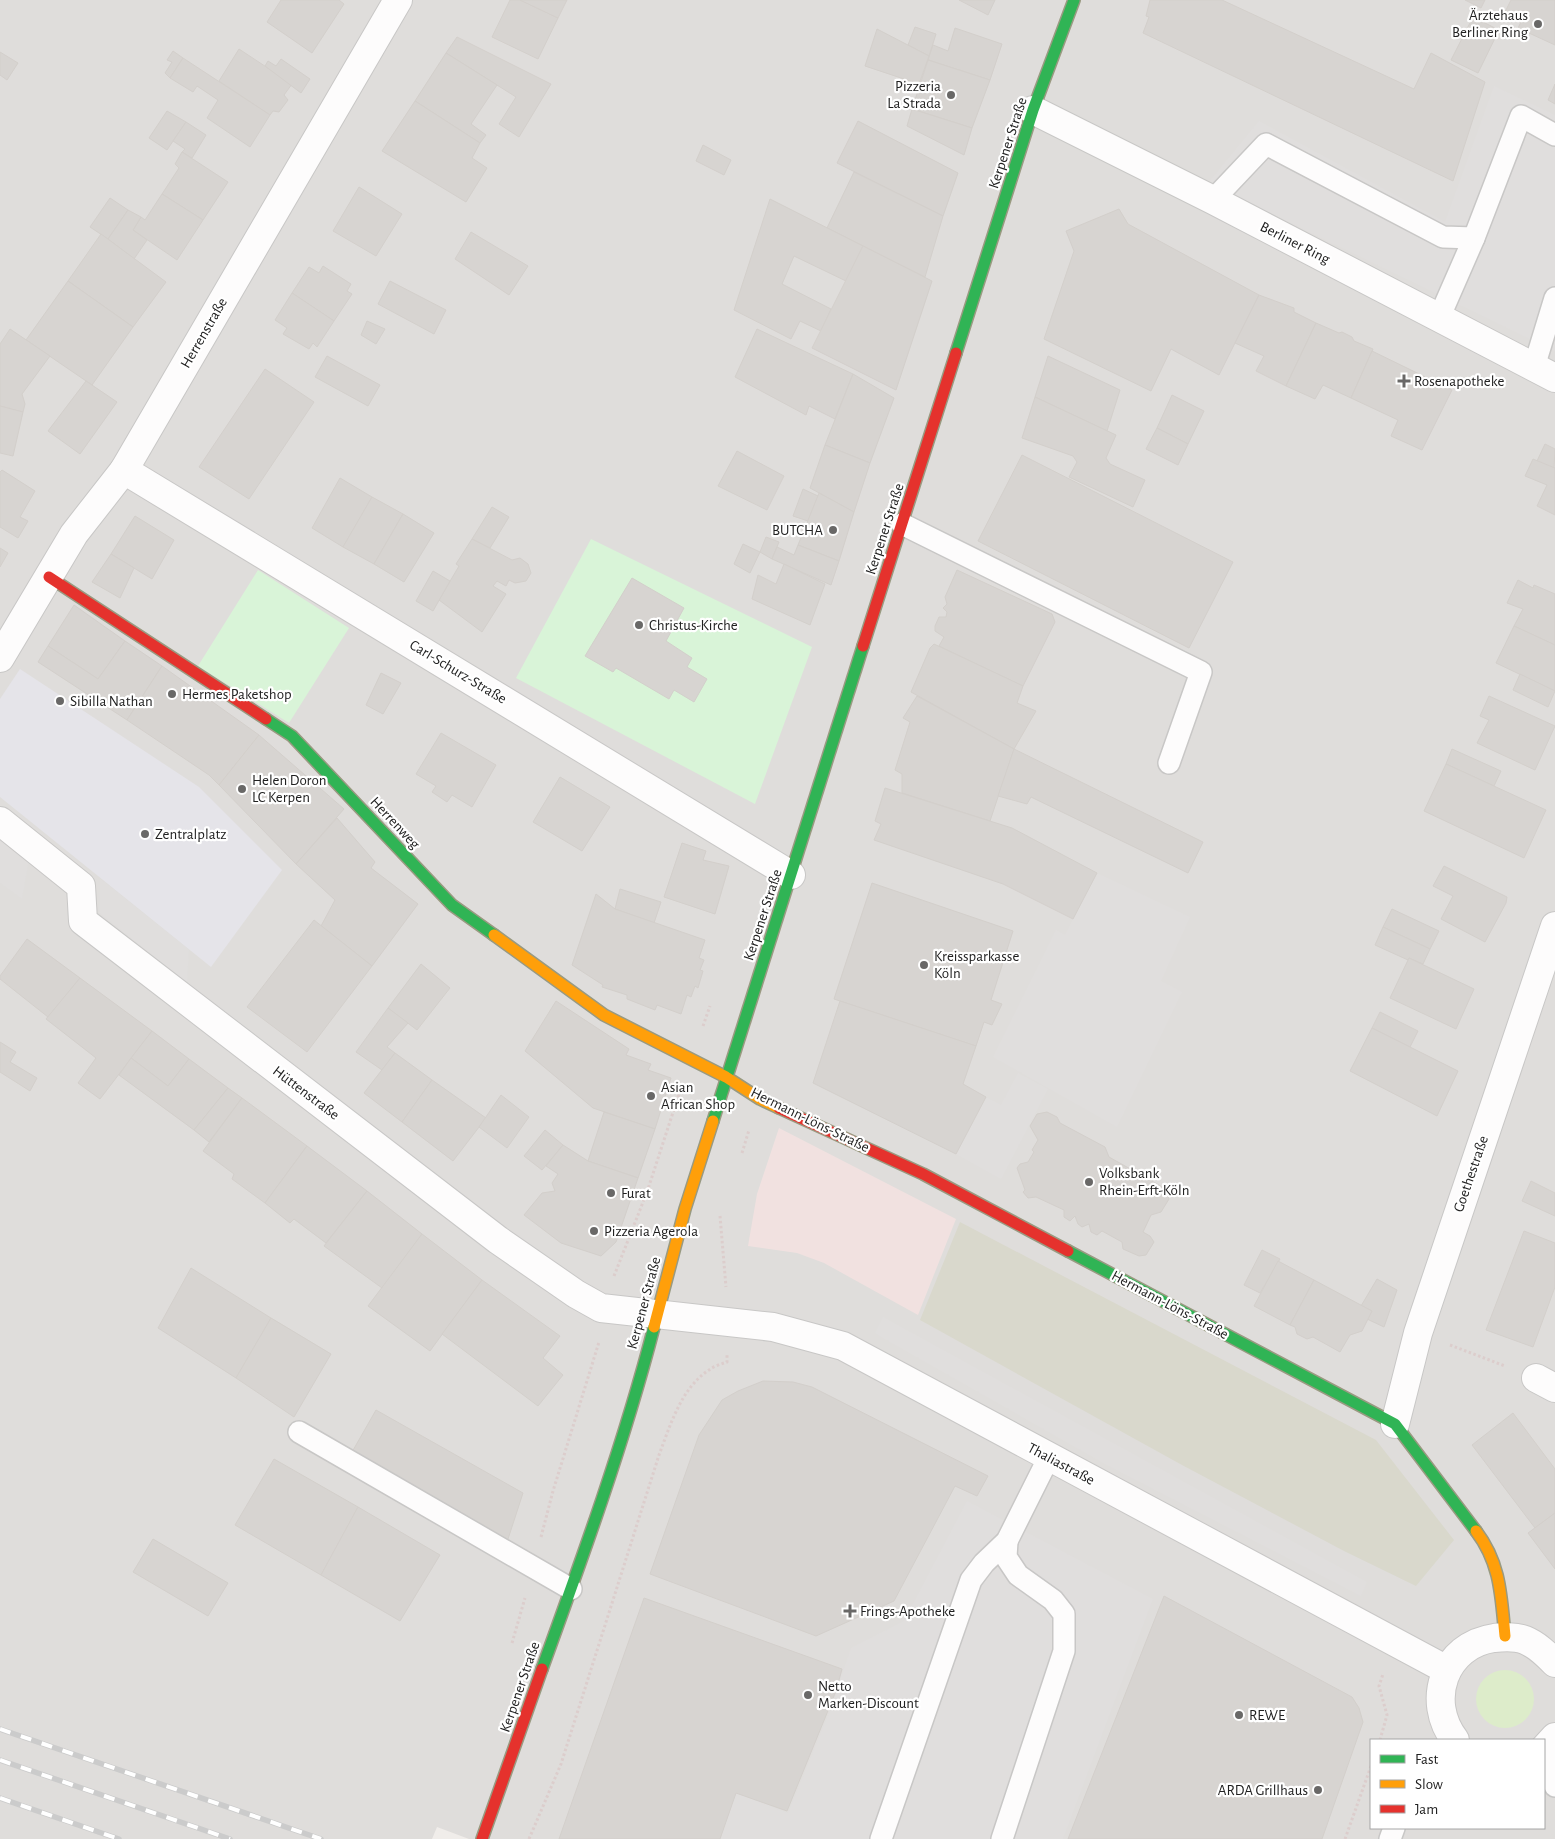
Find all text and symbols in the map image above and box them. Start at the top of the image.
place label: Ärztehaus Berliner Ring [1452,7,1529,40]
marker: Ärztehaus Berliner Ring [1532,18,1544,30]
place label: Pizzeria La Strada [887,79,941,111]
marker: Pizzeria La Strada [945,89,957,101]
street label: Kerpener Straße [986,95,1030,190]
street label: Berliner Ring [1258,219,1333,267]
street label: Herrenstraße [178,295,230,371]
place label: Rosenapotheke [1414,374,1504,389]
marker: Rosenapotheke [1398,375,1410,387]
street label: Kerpener Straße [863,481,907,576]
place label: BUTCHA [772,523,823,538]
marker: BUTCHA [827,524,839,536]
place label: Christus-Kirche [649,618,738,633]
marker: Christus-Kirche [633,619,645,631]
street label: Carl-Schurz-Straße [407,637,509,707]
place label: Hermes Paketshop [182,687,292,702]
marker: Hermes Paketshop [166,688,178,700]
place label: Sibilla Nathan [70,694,153,709]
marker: Sibilla Nathan [54,695,66,707]
place label: Helen Doron LC Kerpen [252,773,326,805]
marker: Helen Doron LC Kerpen [236,783,248,795]
street label: Herrenweg [367,794,423,852]
place label: Zentralplatz [155,827,227,842]
marker: Zentralplatz [139,828,151,840]
street label: Kerpener Straße [741,867,785,962]
place label: Kreissparkasse Köln [934,949,1019,981]
marker: Kreissparkasse Köln [918,959,930,971]
street label: Hüttenstraße [270,1063,342,1123]
place label: Asian African Shop [661,1080,735,1112]
street label: Hermann-Löns-Straße [748,1085,872,1155]
marker: Asian African Shop [645,1090,657,1102]
street label: Goethestraße [1451,1134,1491,1214]
place label: Volksbank Rhein-Erft-Köln [1099,1166,1189,1198]
marker: Volksbank Rhein-Erft-Köln [1083,1176,1095,1188]
place label: Furat [621,1186,651,1201]
marker: Furat [605,1187,617,1199]
place label: Pizzeria Agerola [604,1224,698,1239]
marker: Pizzeria Agerola [588,1225,600,1237]
street label: Kerpener Straße [624,1255,664,1351]
street label: Hermann-Löns-Straße [1109,1268,1231,1342]
street label: Thaliastraße [1025,1440,1097,1488]
place label: Frings-Apotheke [860,1604,955,1619]
marker: Frings-Apotheke [844,1605,856,1617]
street label: Kerpener Straße [497,1640,543,1734]
place label: Netto Marken-Discount [818,1679,919,1711]
marker: Netto Marken-Discount [802,1689,814,1701]
place label: REWE [1249,1708,1285,1723]
marker: REWE [1233,1709,1245,1721]
legend [1370,1739,1545,1829]
text: Fast [1415,1752,1439,1767]
text: Slow [1415,1777,1443,1792]
place label: ARDA Grillhaus [1218,1783,1308,1798]
marker: ARDA Grillhaus [1312,1784,1324,1796]
text: Jam [1415,1802,1438,1817]

